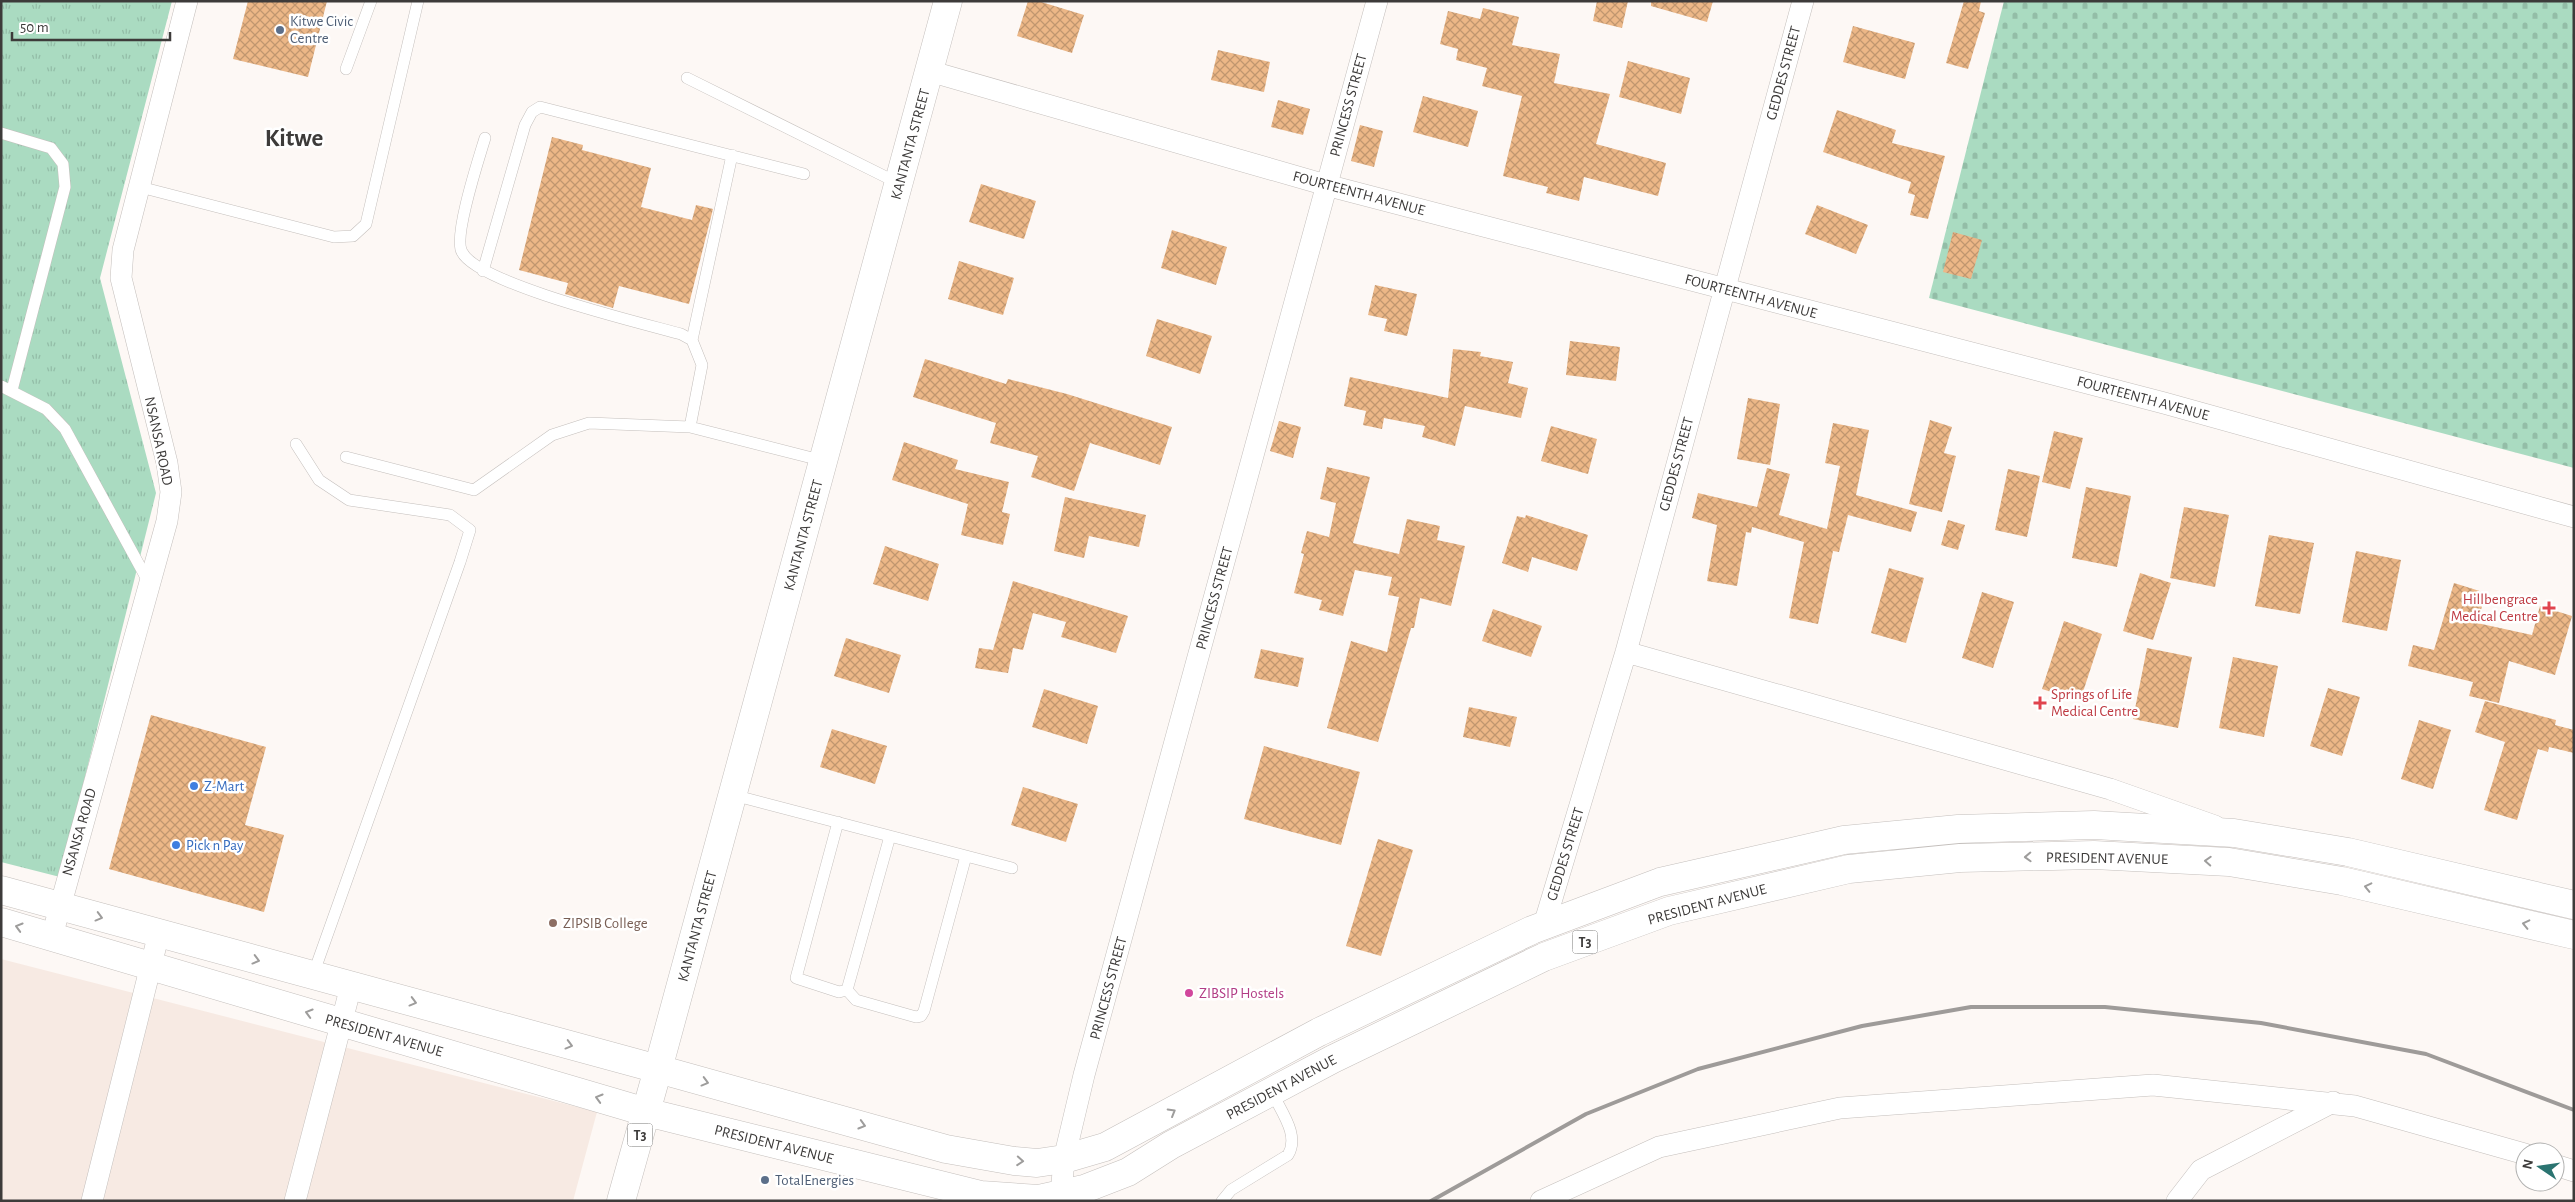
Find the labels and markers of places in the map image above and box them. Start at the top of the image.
place label: Kitwe Civic Centre [290,14,353,46]
marker: Kitwe Civic Centre [274,24,286,36]
place label: Hillbengrace Medical Centre [2451,592,2538,624]
marker: Hillbengrace Medical Centre [2542,601,2556,615]
place label: Springs of Life Medical Centre [2051,687,2138,719]
marker: Springs of Life Medical Centre [2033,696,2047,710]
place label: Z-Mart [204,779,244,794]
marker: Z-Mart [188,780,200,792]
place label: Pick n Pay [186,838,244,853]
marker: Pick n Pay [170,839,182,851]
place label: ZIPSIB College [563,916,648,931]
marker: ZIPSIB College [547,917,559,929]
place label: ZIBSIP Hostels [1199,986,1284,1001]
marker: ZIBSIP Hostels [1183,987,1195,999]
place label: TotalEnergies [775,1173,854,1188]
marker: TotalEnergies [759,1174,771,1186]

